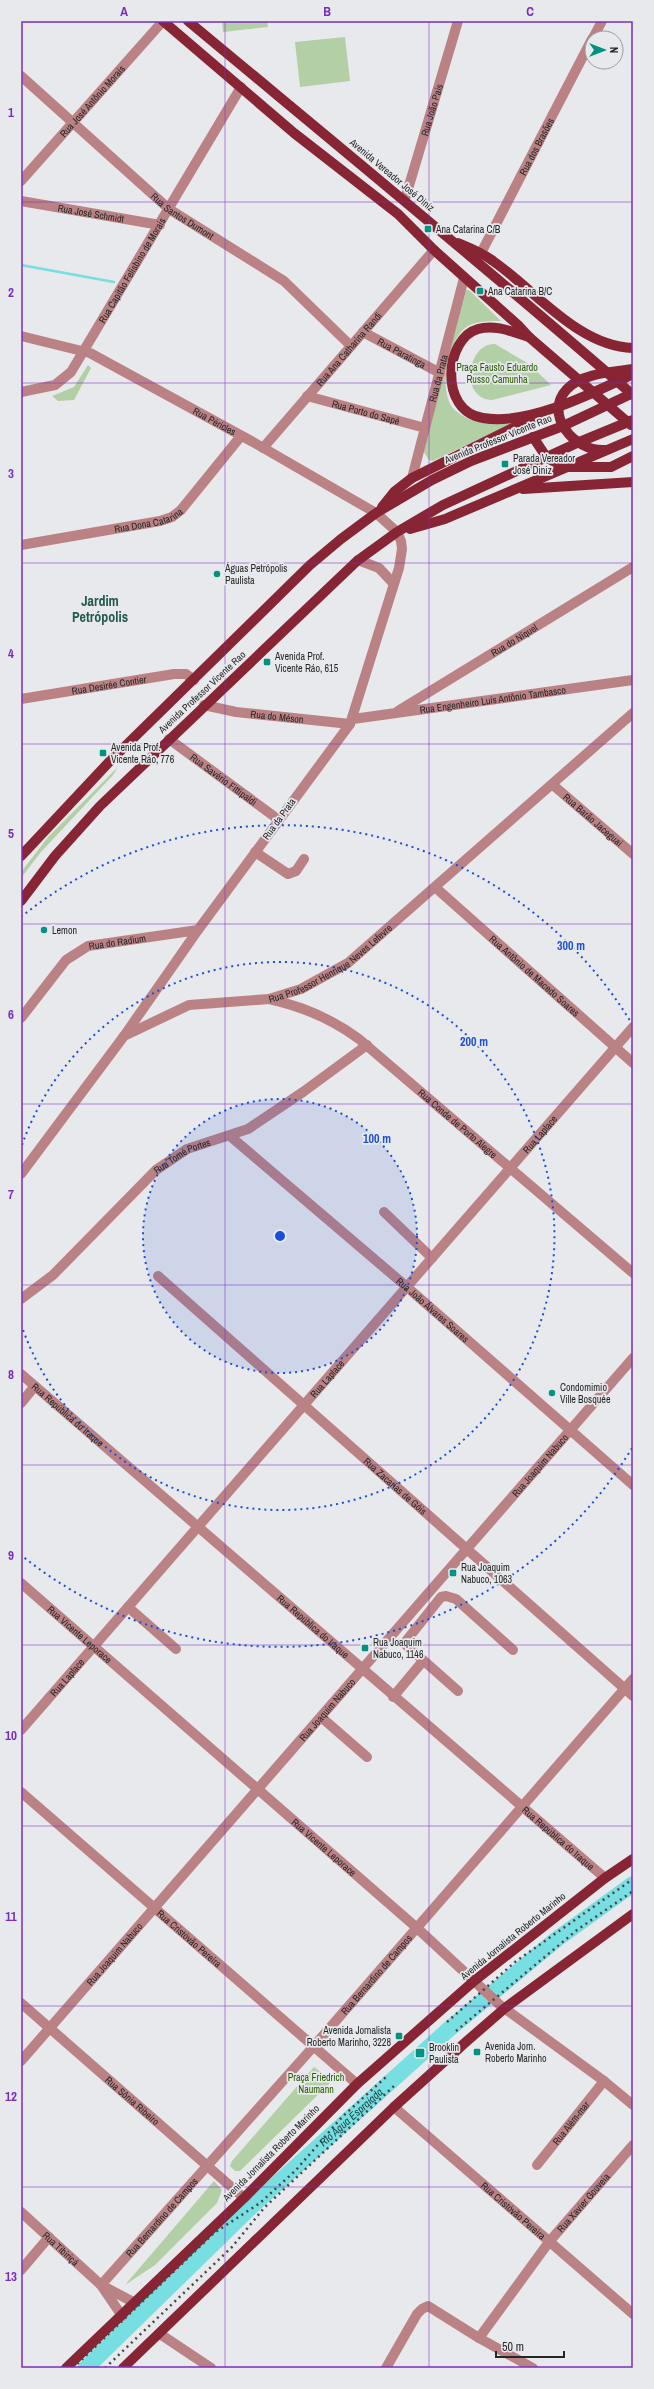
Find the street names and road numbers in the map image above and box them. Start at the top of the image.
street label: Rua José Antônio Morais [57,62,127,140]
street label: Rua João Pais [418,82,445,138]
street label: Rua dos Brasões [516,116,557,177]
street label: Avenida Vereador José Diniz [346,135,437,214]
street label: Rua Santos Dumont [148,190,217,242]
street label: Rua José Schmidt [57,201,126,225]
street label: Rua Capitão Felisbino de Morais [95,215,168,325]
street label: Rua Ana Catharina Randi [313,309,384,389]
street label: Rua Paratinga [375,335,429,371]
street label: Rua da Prata [426,353,450,403]
street label: Rua Porto do Sapé [330,397,402,427]
street label: Rua Péricles [191,404,238,438]
street label: Avenida Professor Vicente Rao [442,411,554,467]
street label: Rua Dona Catarina [113,504,186,535]
street label: Rua do Níquel [488,621,540,659]
street label: Avenida Professor Vicente Rao [155,648,249,737]
street label: Rua Desirée Contier [71,672,147,697]
street label: Rua Engenheiro Luís Antônio Tambasco [419,683,567,716]
street label: Rua do Méson [250,707,304,726]
street label: Rua Savério Fittipaldi [188,750,260,808]
street label: Rua Barão Jaceguai [561,790,626,849]
street label: Rua da Prata [260,795,299,842]
street label: Rua Professor Henrique Neves Lefevre [267,921,395,1005]
street label: Rua do Radium [88,931,147,952]
street label: Rua Antônio de Macedo Soares [487,932,583,1019]
street label: Rua Conde de Porto Alegre [415,1086,500,1161]
street label: Rua Laplace [520,1112,560,1156]
street label: Rua Tomé Portes [151,1135,212,1176]
street label: Rua João Álvares Soares [394,1274,472,1345]
street label: Rua Laplace [307,1357,347,1400]
street label: Rua República do Iraque [29,1380,107,1450]
street label: Rua Joaquim Nabuco [509,1431,571,1499]
street label: Rua Zacarias de Góis [361,1455,430,1517]
street label: Rua República do Iraque [274,1591,352,1661]
street label: Rua Vicente Leporace [45,1603,115,1666]
street label: Rua Laplace [47,1655,87,1699]
street label: Rua Joaquim Nabuco [296,1675,358,1744]
street label: Rua República do Iraque [520,1803,598,1873]
street label: Rua Vicente Leporace [289,1815,359,1879]
street label: Avenida Jornalista Roberto Marinho [457,1889,569,1983]
street label: Rua Cristóvão Pereira [154,1907,225,1970]
street label: Rua Joaquim Nabuco [83,1919,145,1988]
street label: Rua Bernardino de Campos [338,1932,415,2017]
street label: Rua Sônia Ribeiro [103,2073,163,2128]
street label: Rua Além-mar [549,2098,592,2147]
street label: Avenida Jornalista Roberto Marinho [219,2102,322,2205]
street label: Rua Xavier Gouveia [554,2170,613,2235]
street label: Rua Bernardino de Campos [123,2175,200,2260]
street label: Rua Cristóvão Pereira [478,2179,549,2242]
street label: Rua Tibiriçá [40,2228,82,2269]

